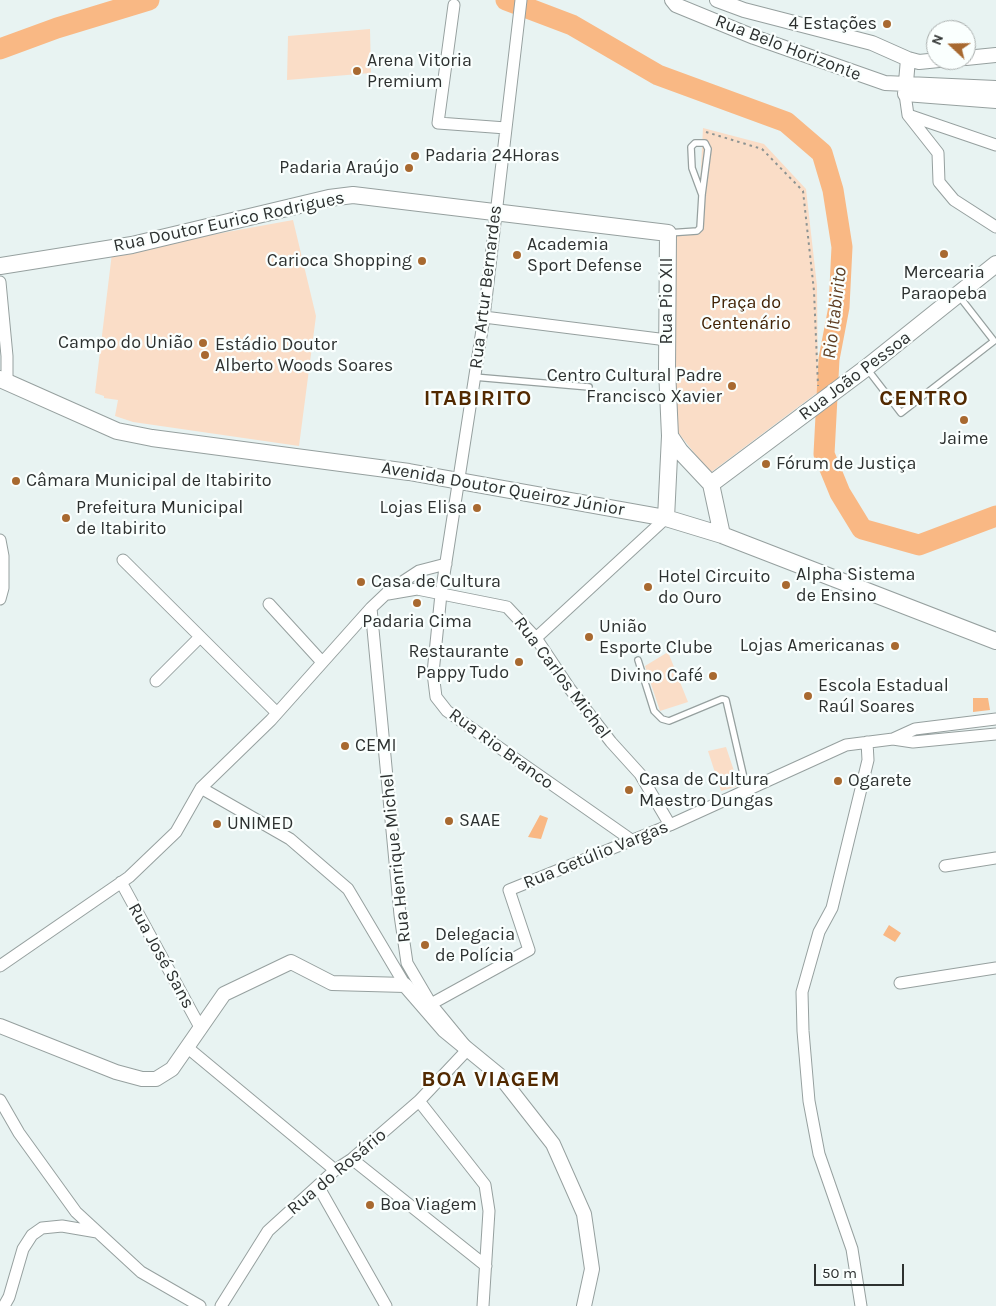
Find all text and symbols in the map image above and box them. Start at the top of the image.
street label: Rua Belo Horizonte [712,10,864,86]
place label: 4 Estações [789,13,877,35]
marker: 4 Estações [881,18,893,30]
north arrow [926,20,976,70]
text: N [928,32,947,48]
place label: Arena Vitoria Premium [367,50,472,92]
marker: Arena Vitoria Premium [351,65,363,77]
place label: Padaria 24Horas [425,145,560,167]
marker: Padaria 24Horas [409,150,421,162]
place label: Padaria Araújo [279,157,399,179]
marker: Padaria Araújo [403,162,415,174]
street label: Rua Doutor Eurico Rodrigues [112,187,346,257]
street label: Rua Artur Bernardes [465,204,507,370]
place label: Academia Sport Defense [527,234,642,276]
marker: Mercearia Paraopeba [938,248,950,260]
marker: Academia Sport Defense [511,249,523,261]
place label: Carioca Shopping [267,250,412,272]
marker: Carioca Shopping [416,255,428,267]
street label: Rua Pio XII [656,257,678,345]
place label: Mercearia Paraopeba [901,262,987,304]
water label: Rio Itabirito [818,266,852,360]
park label: Praça do Centenário [701,292,791,334]
street label: Rua João Pessoa [795,327,915,425]
place label: Campo do União [58,332,193,354]
place label: Estádio Doutor Alberto Woods Soares [215,334,393,376]
marker: Campo do União [197,337,209,349]
marker: Estádio Doutor Alberto Woods Soares [199,349,211,361]
place label: Centro Cultural Padre Francisco Xavier [547,365,722,408]
marker: Centro Cultural Padre Francisco Xavier [726,380,738,392]
district label: ITABIRITO [423,386,533,412]
district label: CENTRO [879,386,969,412]
marker: Jaime [958,414,970,426]
place label: Jaime [940,428,988,450]
place label: Fórum de Justiça [776,453,916,475]
street label: Avenida Doutor Queiroz Júnior [380,457,626,521]
marker: Fórum de Justiça [760,458,772,470]
place label: Câmara Municipal de Itabirito [26,470,272,492]
marker: Câmara Municipal de Itabirito [10,475,22,487]
place label: Prefeitura Municipal de Itabirito [76,497,243,540]
place label: Lojas Elisa [380,497,467,519]
marker: Lojas Elisa [471,502,483,514]
marker: Prefeitura Municipal de Itabirito [60,512,72,524]
place label: Alpha Sistema de Ensino [796,564,915,606]
place label: Hotel Circuito do Ouro [658,566,770,608]
place label: Casa de Cultura [371,571,501,593]
marker: Casa de Cultura [355,576,367,588]
marker: Alpha Sistema de Ensino [780,579,792,591]
marker: Hotel Circuito do Ouro [642,581,654,593]
marker: Padaria Cima [411,597,423,609]
place label: Padaria Cima [362,611,472,633]
street label: Rua Carlos Michel [509,613,615,743]
place label: União Esporte Clube [599,616,713,659]
marker: União Esporte Clube [583,631,595,643]
place label: Lojas Americanas [740,635,885,657]
marker: Lojas Americanas [889,640,901,652]
place label: Restaurante Pappy Tudo [408,641,509,684]
marker: Restaurante Pappy Tudo [513,656,525,668]
place label: Divino Café [610,665,703,687]
marker: Divino Café [707,670,719,682]
place label: Escola Estadual Raúl Soares [818,675,949,718]
marker: Escola Estadual Raúl Soares [802,690,814,702]
street label: Rua Rio Branco [444,704,558,794]
place label: CEMI [355,735,396,757]
marker: CEMI [339,740,351,752]
place label: Casa de Cultura Maestro Dungas [639,769,773,812]
place label: Ogarete [848,770,911,792]
street label: Rua Henrique Michel [376,772,416,944]
marker: Ogarete [832,775,844,787]
marker: Casa de Cultura Maestro Dungas [623,784,635,796]
place label: SAAE [459,810,501,832]
place label: UNIMED [227,813,293,835]
marker: SAAE [443,815,455,827]
street label: Rua Getúlio Vargas [520,816,672,894]
marker: UNIMED [211,818,223,830]
street label: Rua José Sans [123,899,199,1013]
place label: Delegacia de Polícia [435,924,515,966]
marker: Delegacia de Polícia [419,939,431,951]
district label: BOA VIAGEM [420,1067,562,1093]
street label: Rua do Rosário [283,1124,391,1220]
place label: Boa Viagem [380,1194,477,1216]
marker: Boa Viagem [364,1199,376,1211]
scale bar [816,1254,906,1286]
text: 50 m [822,1264,857,1282]

